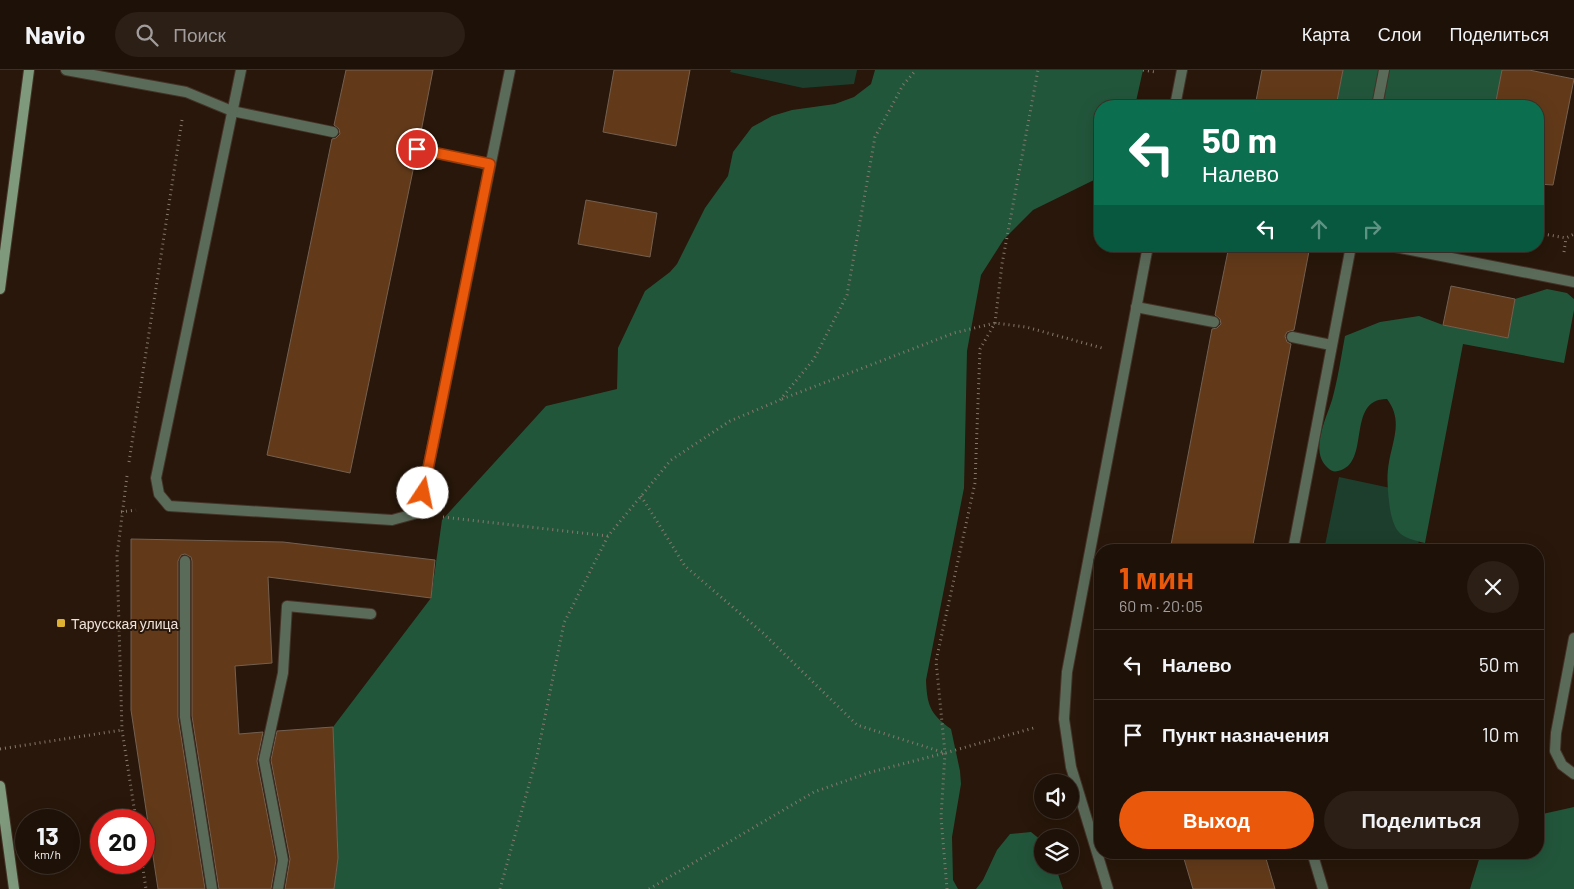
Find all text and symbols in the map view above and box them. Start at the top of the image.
search box [115,12,465,57]
text: Navio [25,20,85,49]
icon: search [133,21,161,49]
text: Поиск [173,23,226,46]
text: Карта [1302,23,1350,45]
text: Слои [1378,23,1422,45]
text: Поделиться [1450,23,1549,45]
text: 50 m [1202,118,1277,160]
icon: left [1119,120,1184,185]
pin [396,128,438,170]
icon: arrive [403,135,431,163]
text: Налево [1202,160,1279,186]
icon: left [1252,215,1280,243]
icon: ahead [1305,215,1333,243]
icon: right [1358,215,1386,243]
position arrow [396,466,448,518]
text: 1 мин [1119,559,1194,595]
button: close [1467,561,1519,613]
text: 60 m · 20:05 [1119,596,1203,615]
place label: Тарусская улица [71,615,178,632]
marker: Тарусская улица [55,617,67,629]
icon: left [1119,651,1147,679]
text: Налево [1162,653,1232,676]
text: 50 m [1479,653,1519,676]
icon: arrive [1119,721,1147,749]
text: Пункт назначения [1162,723,1329,746]
text: 10 m [1482,723,1519,746]
map controls [1034,774,1079,874]
button: sound [1034,774,1079,819]
button: Выход [1119,791,1314,849]
button: Поделиться [1324,791,1519,849]
speed limit sign: 20 [90,809,155,874]
text: 13 [36,820,59,850]
button: layers [1034,829,1079,874]
text: km/h [34,847,61,861]

